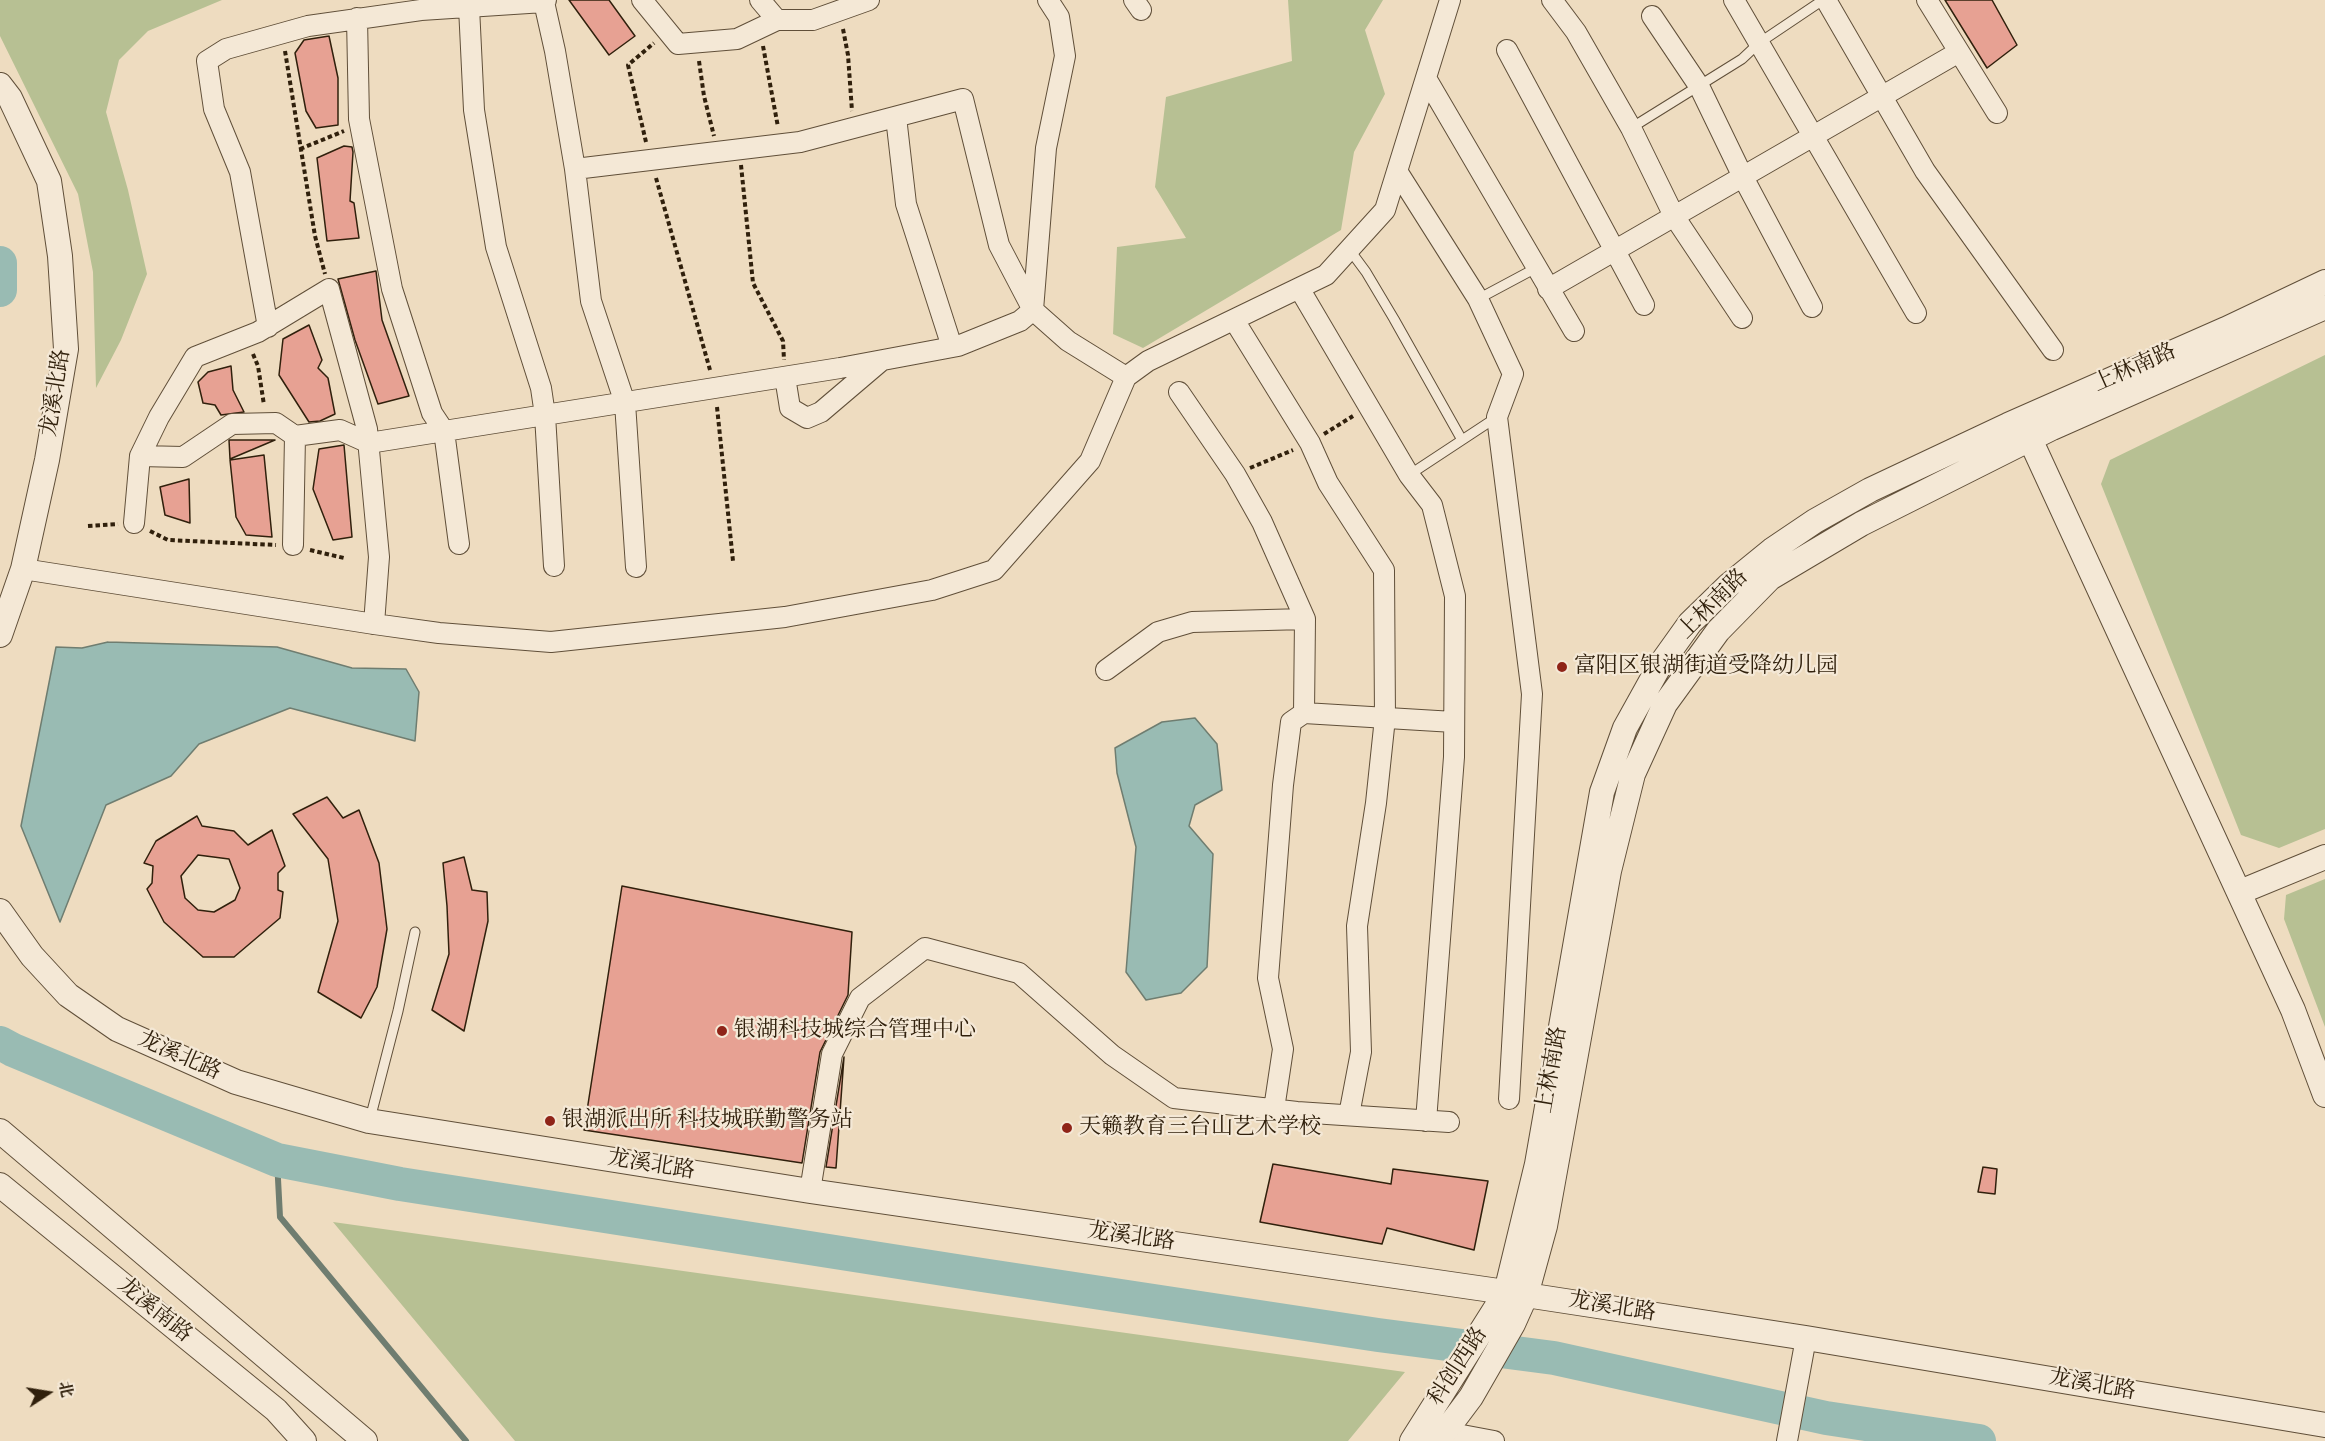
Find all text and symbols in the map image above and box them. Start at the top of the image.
street label: 上林南路 [2089,339,2181,399]
street label: 龙溪北路 [37,347,77,439]
street label: 上林南路 [1674,565,1754,645]
place label: 富阳区银湖街道受降幼儿园 [1574,654,1838,680]
marker: 富阳区银湖街道受降幼儿园 [1555,660,1569,674]
place label: 银湖科技城综合管理中心 [734,1018,976,1044]
marker: 银湖科技城综合管理中心 [715,1024,729,1038]
street label: 上林南路 [1532,1024,1574,1116]
street label: 龙溪北路 [133,1027,225,1087]
place label: 银湖派出所 科技城联勤警务站 [562,1108,853,1134]
marker: 银湖派出所 科技城联勤警务站 [543,1114,557,1128]
place label: 天籁教育三台山艺术学校 [1079,1115,1321,1141]
marker: 天籁教育三台山艺术学校 [1060,1121,1074,1135]
street label: 龙溪北路 [605,1146,697,1186]
street label: 龙溪北路 [1086,1219,1176,1257]
street label: 龙溪南路 [111,1273,197,1349]
street label: 龙溪北路 [1566,1288,1658,1328]
street label: 科创西路 [1424,1323,1494,1411]
north arrow [18,1363,78,1423]
street label: 龙溪北路 [2046,1365,2138,1407]
text: 北 [54,1379,77,1399]

